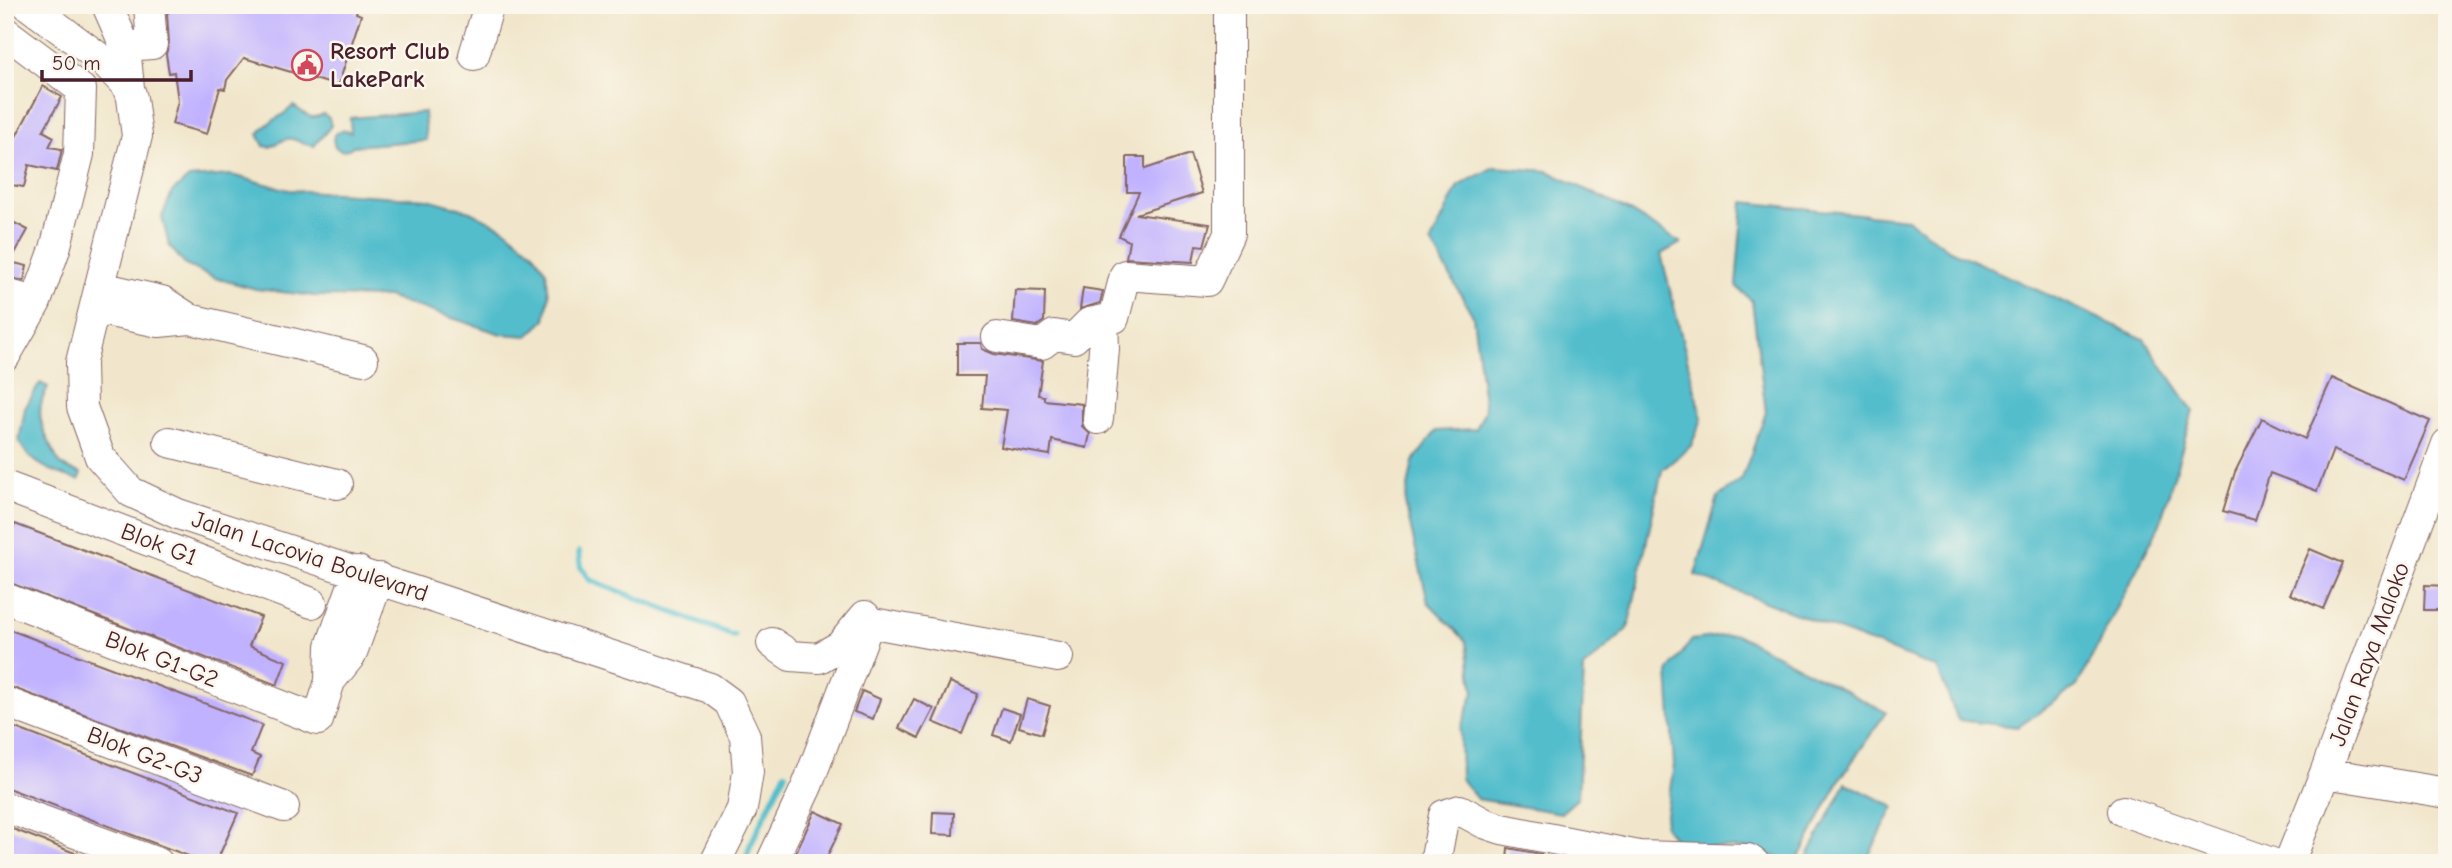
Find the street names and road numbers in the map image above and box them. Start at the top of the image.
street label: Jalan Lacovia Boulevard [188,505,432,607]
street label: Blok G1 [117,517,201,571]
street label: Jalan Raya Maloko [2323,558,2415,750]
street label: Blok G1-G2 [102,625,222,693]
street label: Blok G2-G3 [83,720,207,790]

